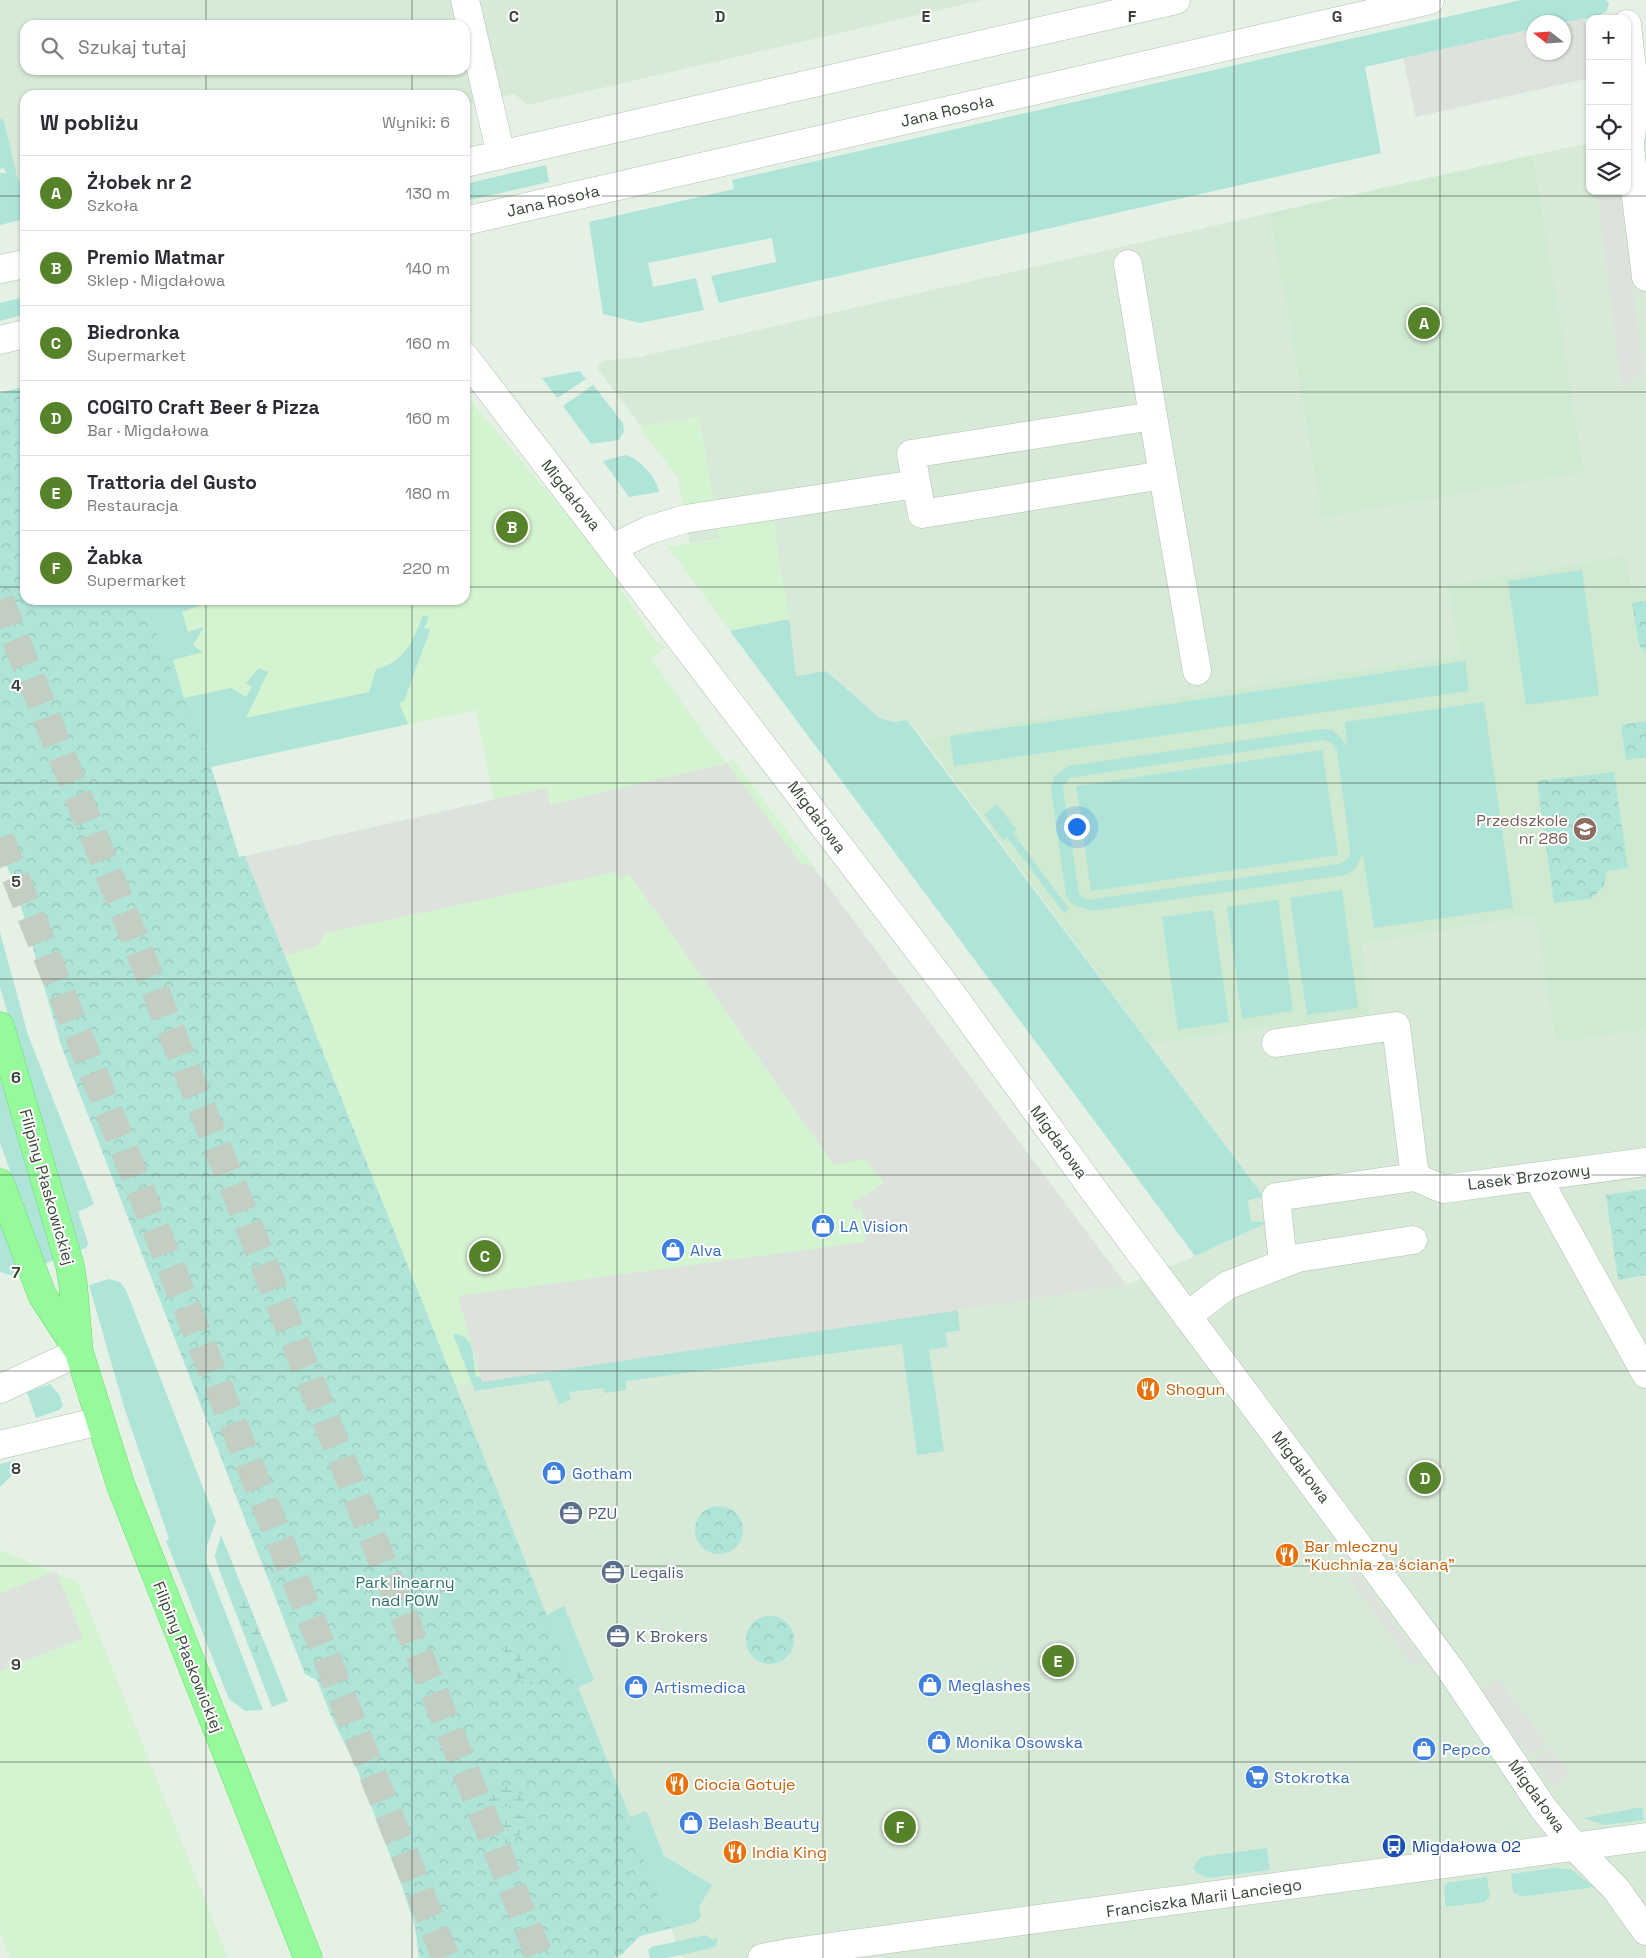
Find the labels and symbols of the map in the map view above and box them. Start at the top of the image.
text: C [509,6,519,27]
text: D [715,6,725,27]
text: E [922,6,931,27]
text: F [1128,6,1137,27]
text: G [1332,6,1342,27]
north arrow [1526,15,1571,60]
street label: Jana Rosoła [898,90,996,132]
street label: Jana Rosoła [504,180,602,222]
pin: A [1408,304,1440,342]
street label: Migdałowa [537,455,605,535]
pin: B [496,508,528,546]
text: 4 [11,675,21,696]
street label: Migdałowa [783,777,851,857]
place label: Przedszkole nr 286 [1476,810,1568,849]
your location [1064,814,1090,840]
school or university icon: Przedszkole nr 286 [1572,816,1598,842]
text: 5 [11,871,21,892]
text: 6 [11,1067,21,1088]
street label: Migdałowa [1026,1101,1092,1183]
street label: Filipiny Płaskowickiej [15,1107,79,1267]
street label: Lasek Brzozowy [1467,1159,1591,1195]
shop icon: LA Vision [810,1213,836,1239]
place label: LA Vision [840,1216,908,1237]
pin: C [469,1237,501,1275]
shop icon: Alva [660,1237,686,1263]
place label: Alva [690,1240,722,1261]
text: 7 [12,1262,21,1283]
restaurant icon: Shogun [1135,1376,1161,1402]
place label: Shogun [1166,1379,1225,1400]
street label: Migdałowa [1267,1427,1335,1507]
text: 8 [11,1458,21,1479]
pin: D [1409,1459,1441,1497]
shop icon: Gotham [541,1460,567,1486]
place label: Gotham [572,1463,632,1484]
office icon: PZU [558,1500,584,1526]
place label: PZU [588,1503,617,1524]
place label: Bar mleczny "Kuchnia za ścianą" [1304,1536,1455,1575]
restaurant icon: Bar mleczny "Kuchnia za ścianą" [1274,1542,1300,1568]
office icon: Legalis [600,1559,626,1585]
place label: Legalis [630,1562,684,1583]
park label: Park linearny nad POW [355,1572,455,1611]
street label: Filipiny Płaskowickiej [148,1578,228,1736]
office icon: K Brokers [605,1623,631,1649]
place label: K Brokers [636,1626,708,1647]
pin: E [1042,1642,1074,1680]
text: 9 [11,1654,21,1675]
shop icon: Meglashes [917,1672,943,1698]
shop icon: Artismedica [623,1674,649,1700]
place label: Meglashes [948,1675,1031,1696]
place label: Artismedica [654,1677,746,1698]
shop icon: Monika Osowska [926,1729,952,1755]
place label: Monika Osowska [956,1732,1083,1753]
shop icon: Pepco [1411,1736,1437,1762]
place label: Pepco [1442,1739,1491,1760]
street label: Migdałowa [1504,1755,1570,1837]
supermarket icon: Stokrotka [1244,1764,1270,1790]
place label: Stokrotka [1274,1767,1350,1788]
restaurant icon: Ciocia Gotuje [664,1771,690,1797]
place label: Ciocia Gotuje [694,1774,796,1795]
pin: F [884,1808,916,1846]
shop icon: Belash Beauty [678,1810,704,1836]
place label: Belash Beauty [708,1813,819,1834]
bus stop icon: Migdałowa 02 [1381,1833,1407,1859]
place label: Migdałowa 02 [1412,1836,1521,1857]
restaurant icon: India King [722,1839,748,1865]
place label: India King [752,1842,827,1863]
street label: Franciszka Marii Lanciego [1105,1874,1303,1922]

